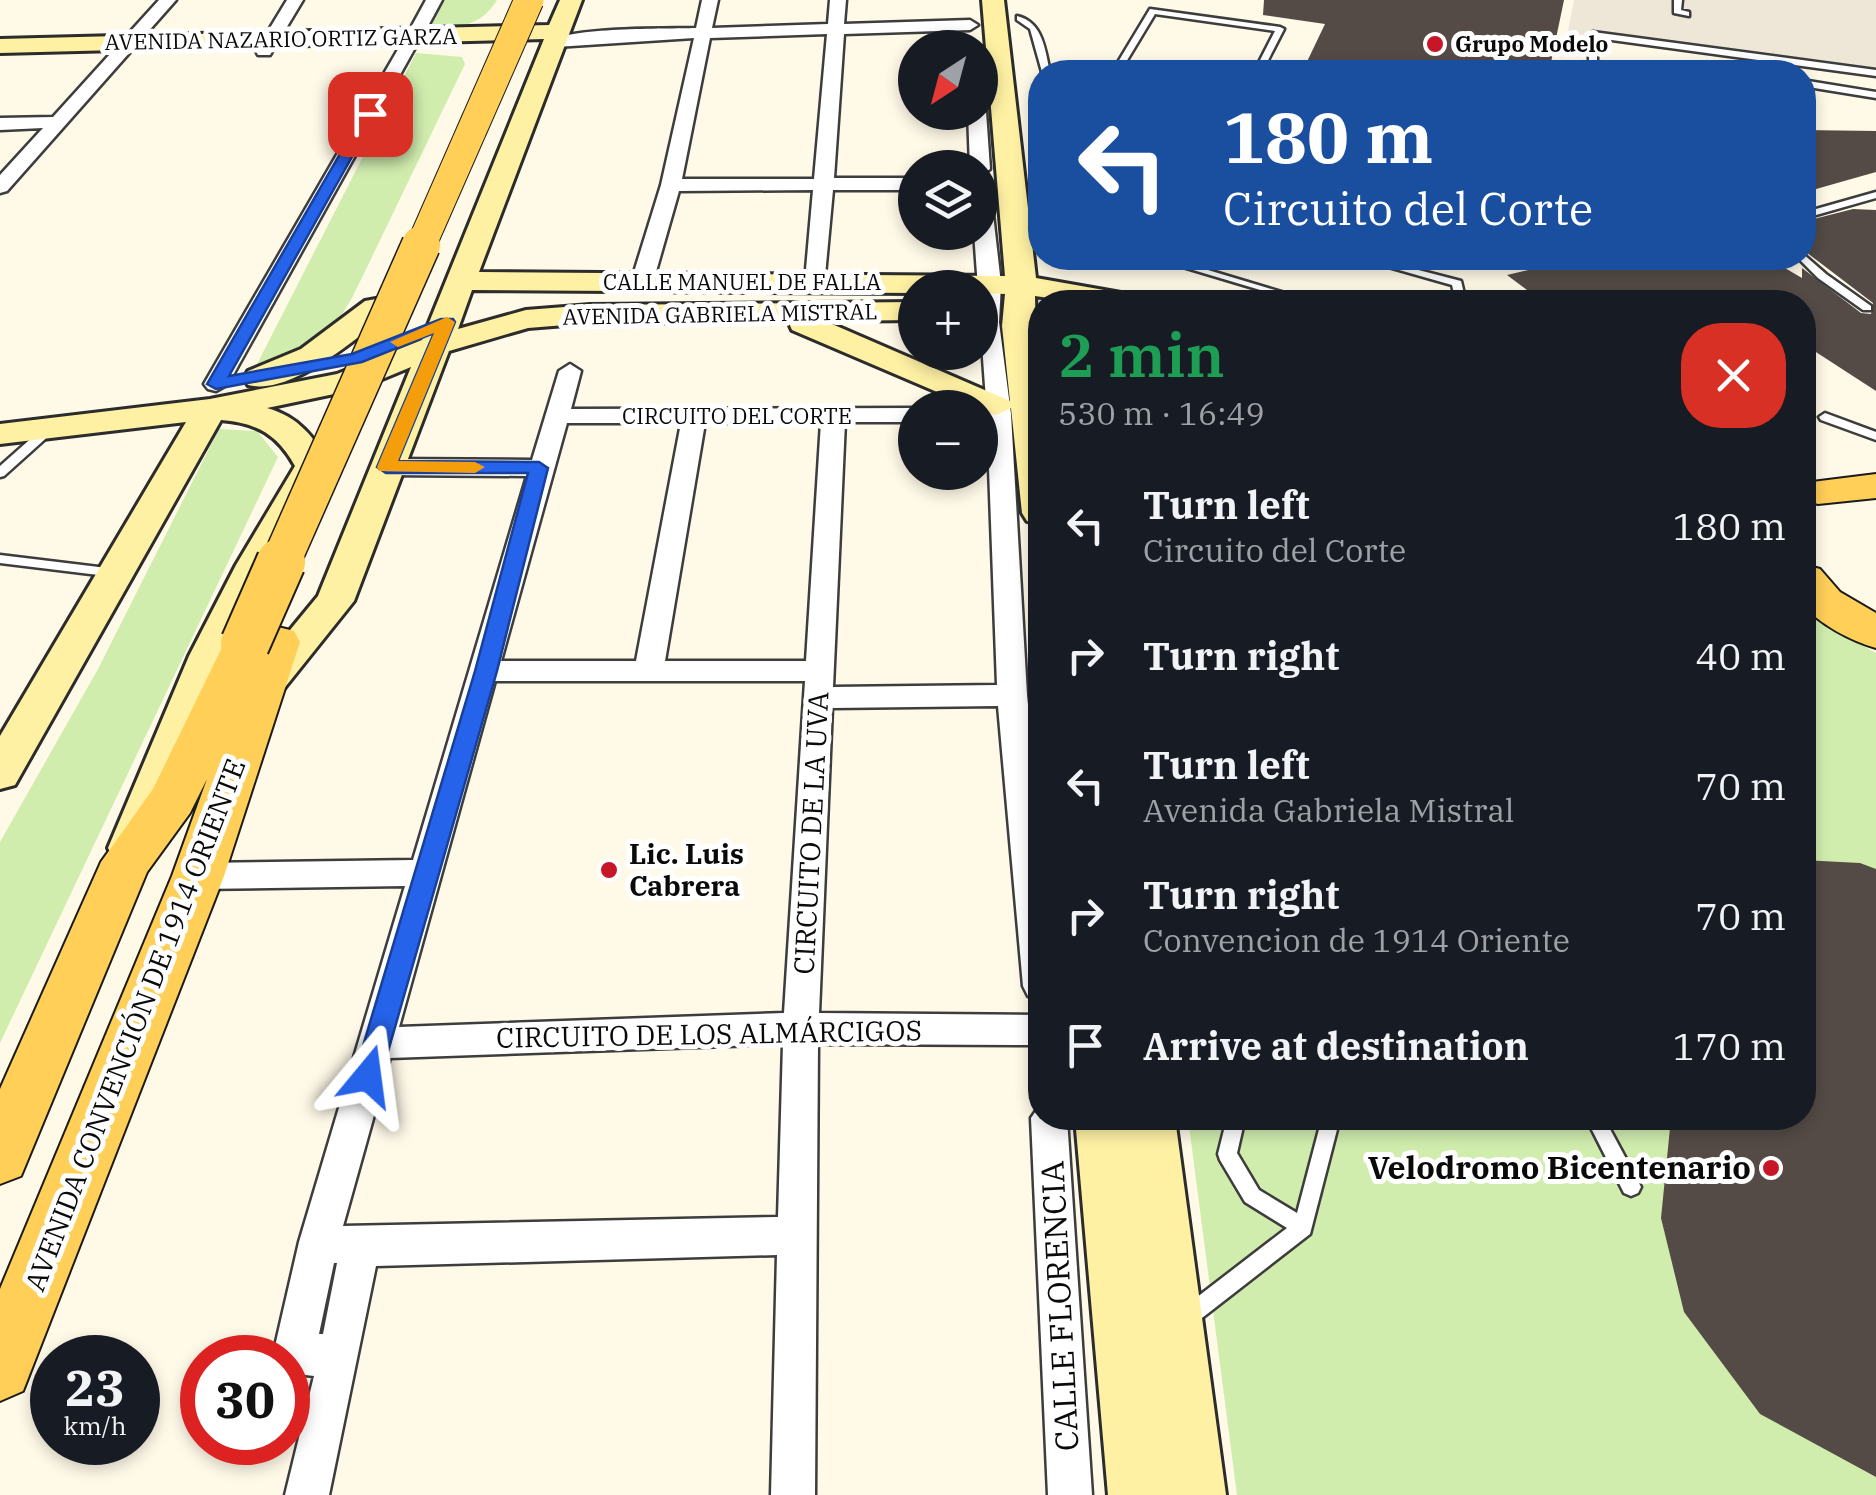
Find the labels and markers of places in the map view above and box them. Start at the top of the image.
place label: Grupo Modelo [1455,29,1608,58]
marker: Grupo Modelo [1424,33,1446,55]
pin [328,72,413,157]
place label: Lic. Luis Cabrera [629,835,744,904]
marker: Lic. Luis Cabrera [598,859,620,881]
place label: Velodromo Bicentenario [1368,1146,1751,1188]
marker: Velodromo Bicentenario [1760,1157,1782,1179]

